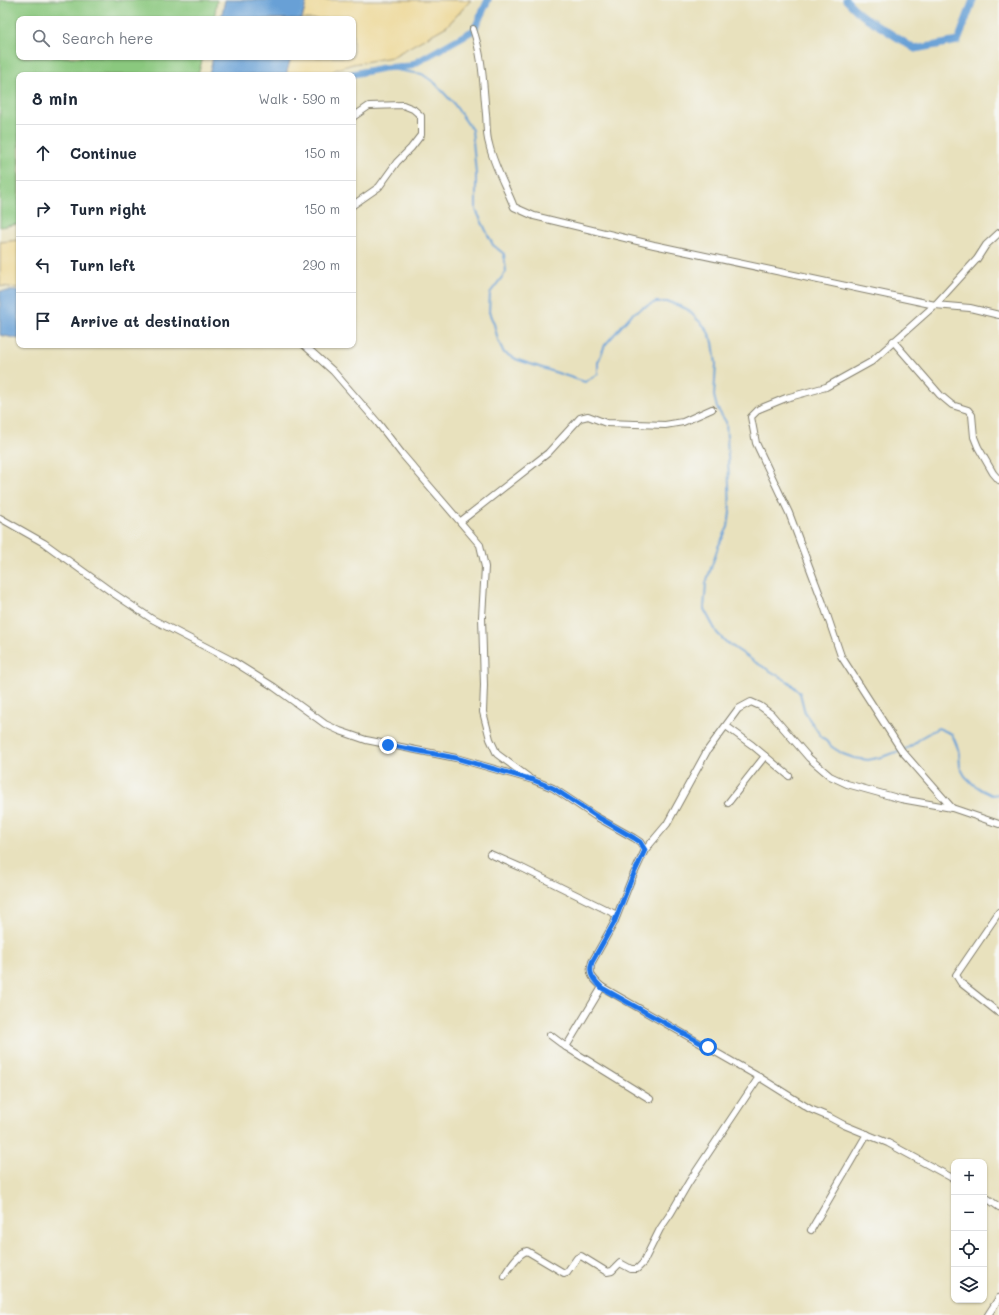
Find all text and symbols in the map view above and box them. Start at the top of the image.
search box [16,16,356,60]
icon: search [30,27,52,49]
text: Search here [62,28,153,48]
text: 8 min [32,87,78,109]
text: Walk · 590 m [259,90,340,107]
icon: ahead [32,142,54,164]
text: Continue [70,143,137,163]
text: 150 m [304,144,340,161]
icon: right [32,198,54,220]
text: Turn right [70,199,147,219]
text: 150 m [304,200,340,217]
icon: left [32,254,54,276]
text: Turn left [70,255,135,275]
text: 290 m [303,256,340,273]
icon: arrive [32,310,54,332]
text: Arrive at destination [70,311,230,331]
route end [379,736,397,754]
route start [699,1038,717,1056]
map controls [951,1159,987,1303]
button: + [951,1159,987,1195]
button: − [951,1195,987,1231]
button: locate [951,1231,987,1267]
button: layers [951,1267,987,1303]

